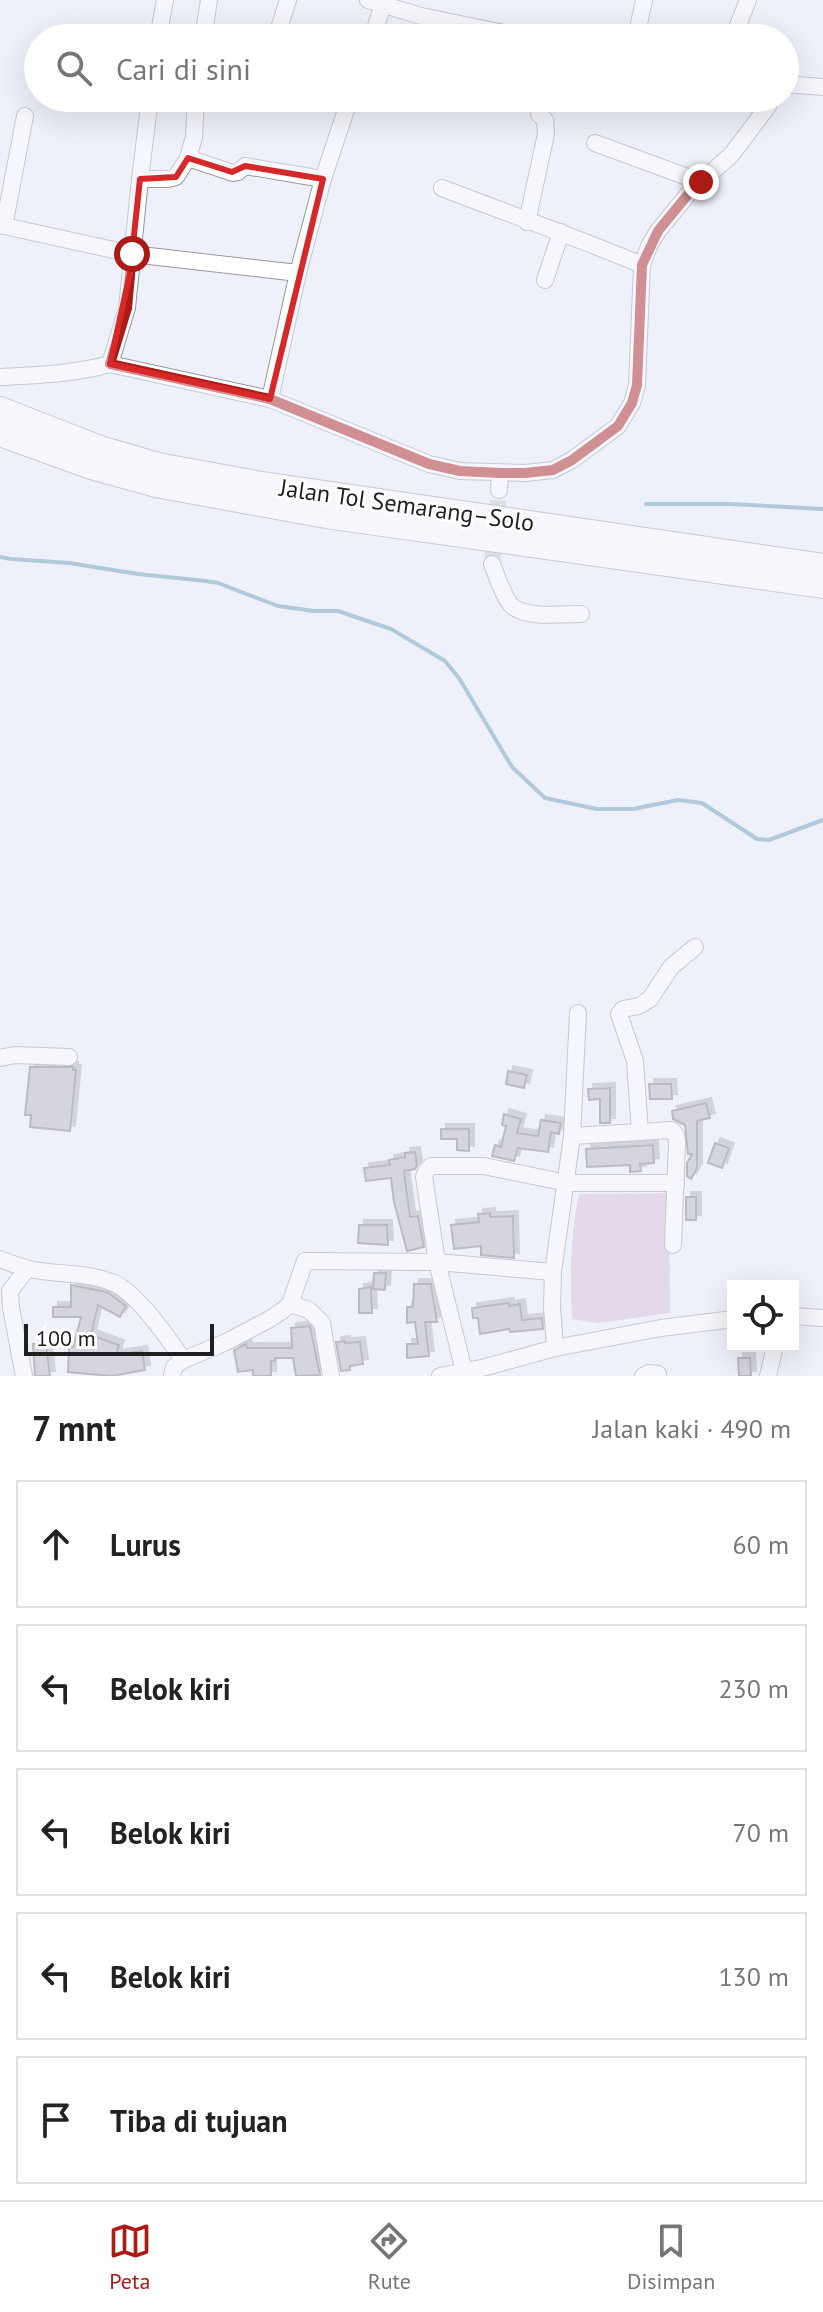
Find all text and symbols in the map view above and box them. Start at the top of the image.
search box [24,24,799,112]
icon: search [52,46,96,90]
text: Cari di sini [116,49,251,88]
route end [683,164,719,200]
route start [114,236,150,272]
street label: Jalan Tol Semarang–Solo [277,472,536,538]
map controls [727,1280,799,1352]
button: locate [727,1280,799,1352]
scale bar [24,1320,214,1356]
text: 100 m [36,1324,96,1352]
text: 7 mnt [32,1406,116,1450]
text: Jalan kaki · 490 m [593,1412,791,1445]
icon: ahead [34,1522,78,1566]
text: Lurus [110,1525,181,1564]
text: 60 m [733,1528,789,1561]
icon: left [34,1666,78,1710]
text: Belok kiri [110,1669,231,1708]
text: 230 m [718,1672,789,1705]
icon: left [34,1810,78,1854]
text: Belok kiri [110,1813,231,1852]
text: 70 m [733,1816,789,1849]
icon: left [34,1954,78,1998]
text: Belok kiri [110,1957,231,1996]
text: 130 m [718,1960,789,1993]
icon: arrive [34,2098,78,2142]
text: Tiba di tujuan [110,2101,288,2140]
tab: Peta [108,2219,152,2295]
tab: Rute [367,2219,411,2295]
tab: Disimpan [627,2219,715,2295]

